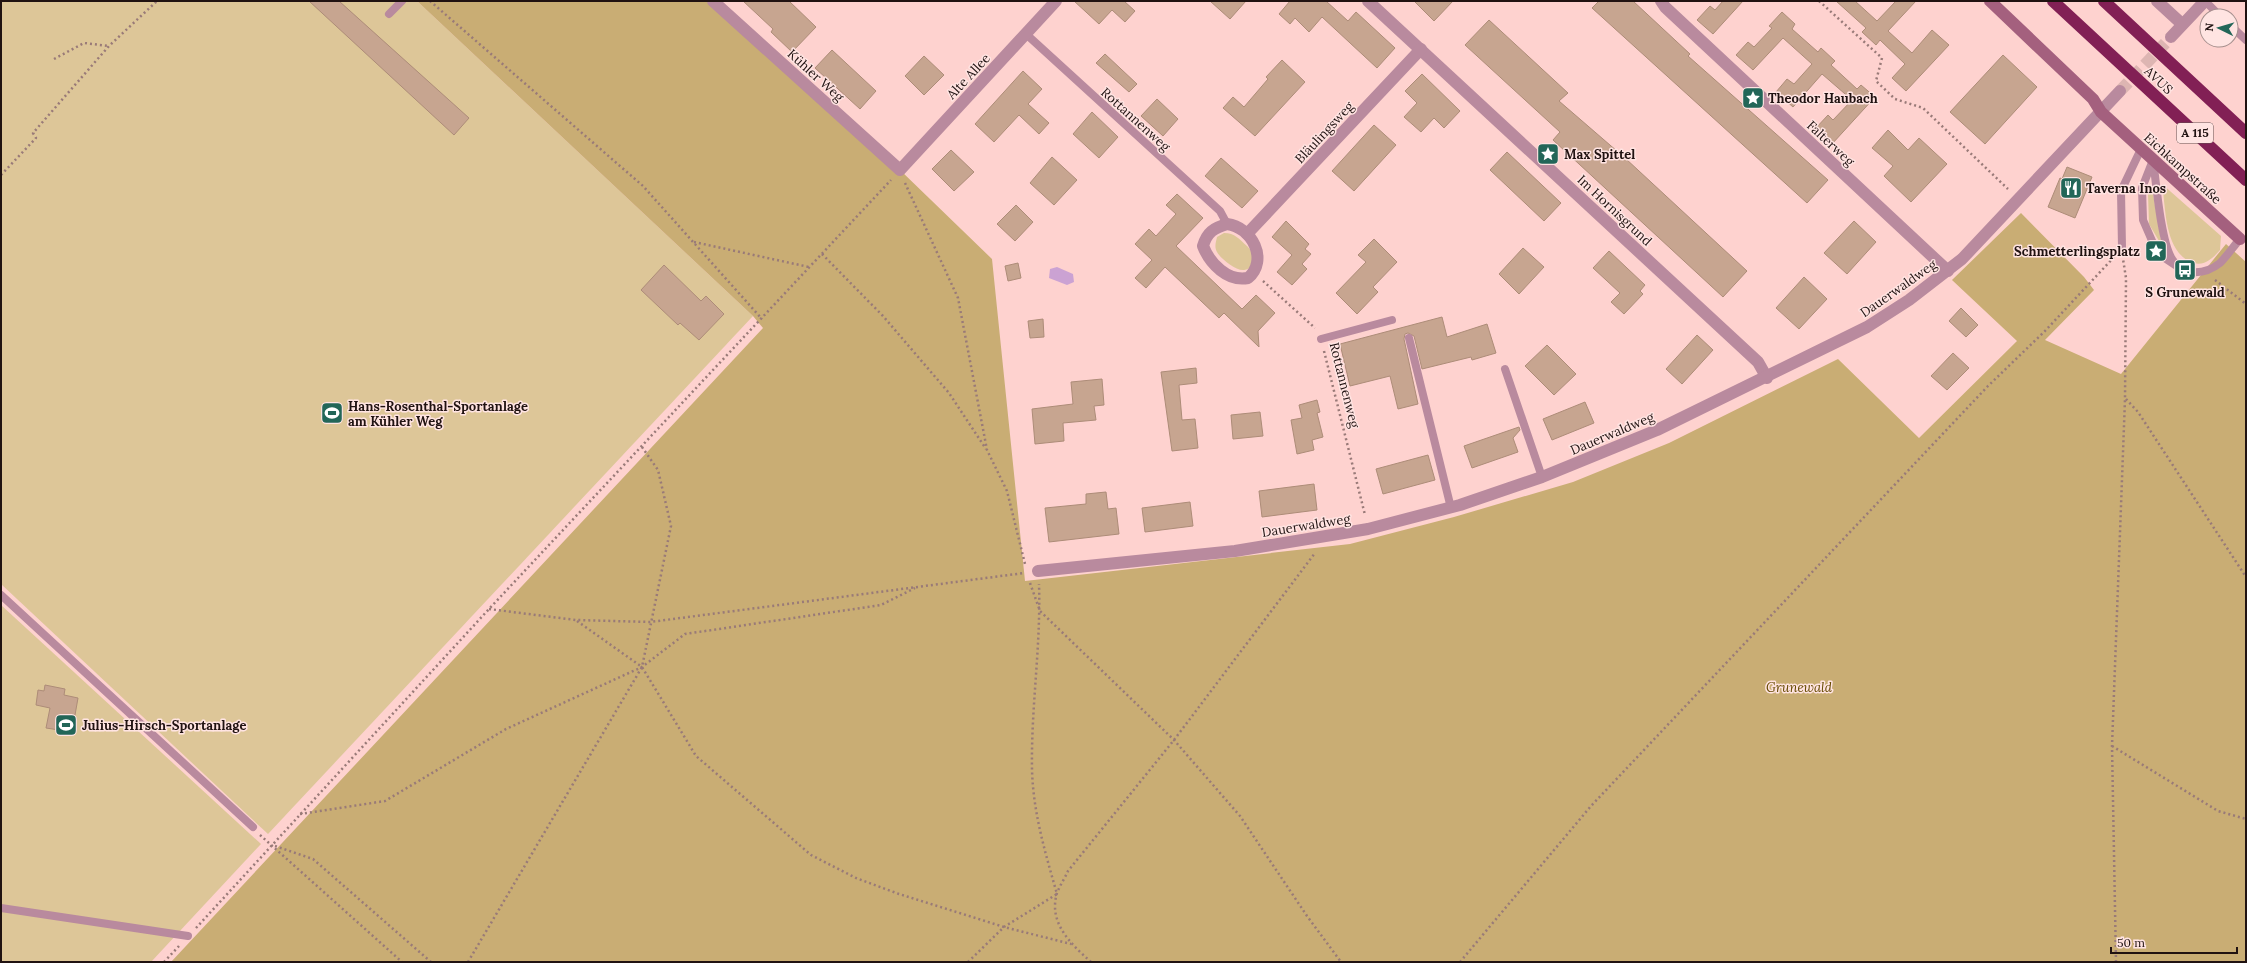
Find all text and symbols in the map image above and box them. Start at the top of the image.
north arrow [2199,8,2239,48]
text: N [2202,22,2216,32]
street label: Kühler Weg [784,45,848,106]
street label: Alte Allee [942,50,994,104]
street label: AVUS [2140,62,2177,98]
street label: Rottannenweg [1097,84,1174,156]
place icon: Theodor Haubach [1740,85,1766,111]
place label: Theodor Haubach [1768,90,1878,107]
street label: Bläulingsweg [1291,97,1358,167]
street label: Falterweg [1803,117,1859,170]
road number: A 115 [2177,123,2213,143]
street label: Eichkampstraße [2140,129,2225,208]
place icon: Max Spittel [1535,141,1561,167]
place label: Max Spittel [1564,146,1635,163]
street label: Im Hornisgrund [1574,171,1656,250]
restaurant icon: Taverna Inos [2058,175,2084,201]
place label: Taverna Inos [2086,180,2166,197]
place icon: Schmetterlingsplatz [2143,238,2169,264]
place label: Schmetterlingsplatz [2014,243,2140,260]
street label: Dauerwaldweg [1857,255,1940,321]
bus stop icon: S Grunewald [2172,257,2198,283]
place label: S Grunewald [2145,284,2225,301]
street label: Rottannenweg [1326,341,1364,430]
place label: Hans-Rosenthal-Sportanlage am Kühler Weg [348,398,528,430]
sports icon: Hans-Rosenthal-Sportanlage am Kühler Weg [319,400,345,426]
street label: Dauerwaldweg [1568,408,1657,459]
street label: Dauerwaldweg [1261,510,1352,541]
park label: Grunewald [1766,679,1833,696]
sports icon: Julius-Hirsch-Sportanlage [53,712,79,738]
place label: Julius-Hirsch-Sportanlage [82,717,246,734]
scale bar [2111,929,2237,955]
text: 50 m [2117,935,2145,950]

